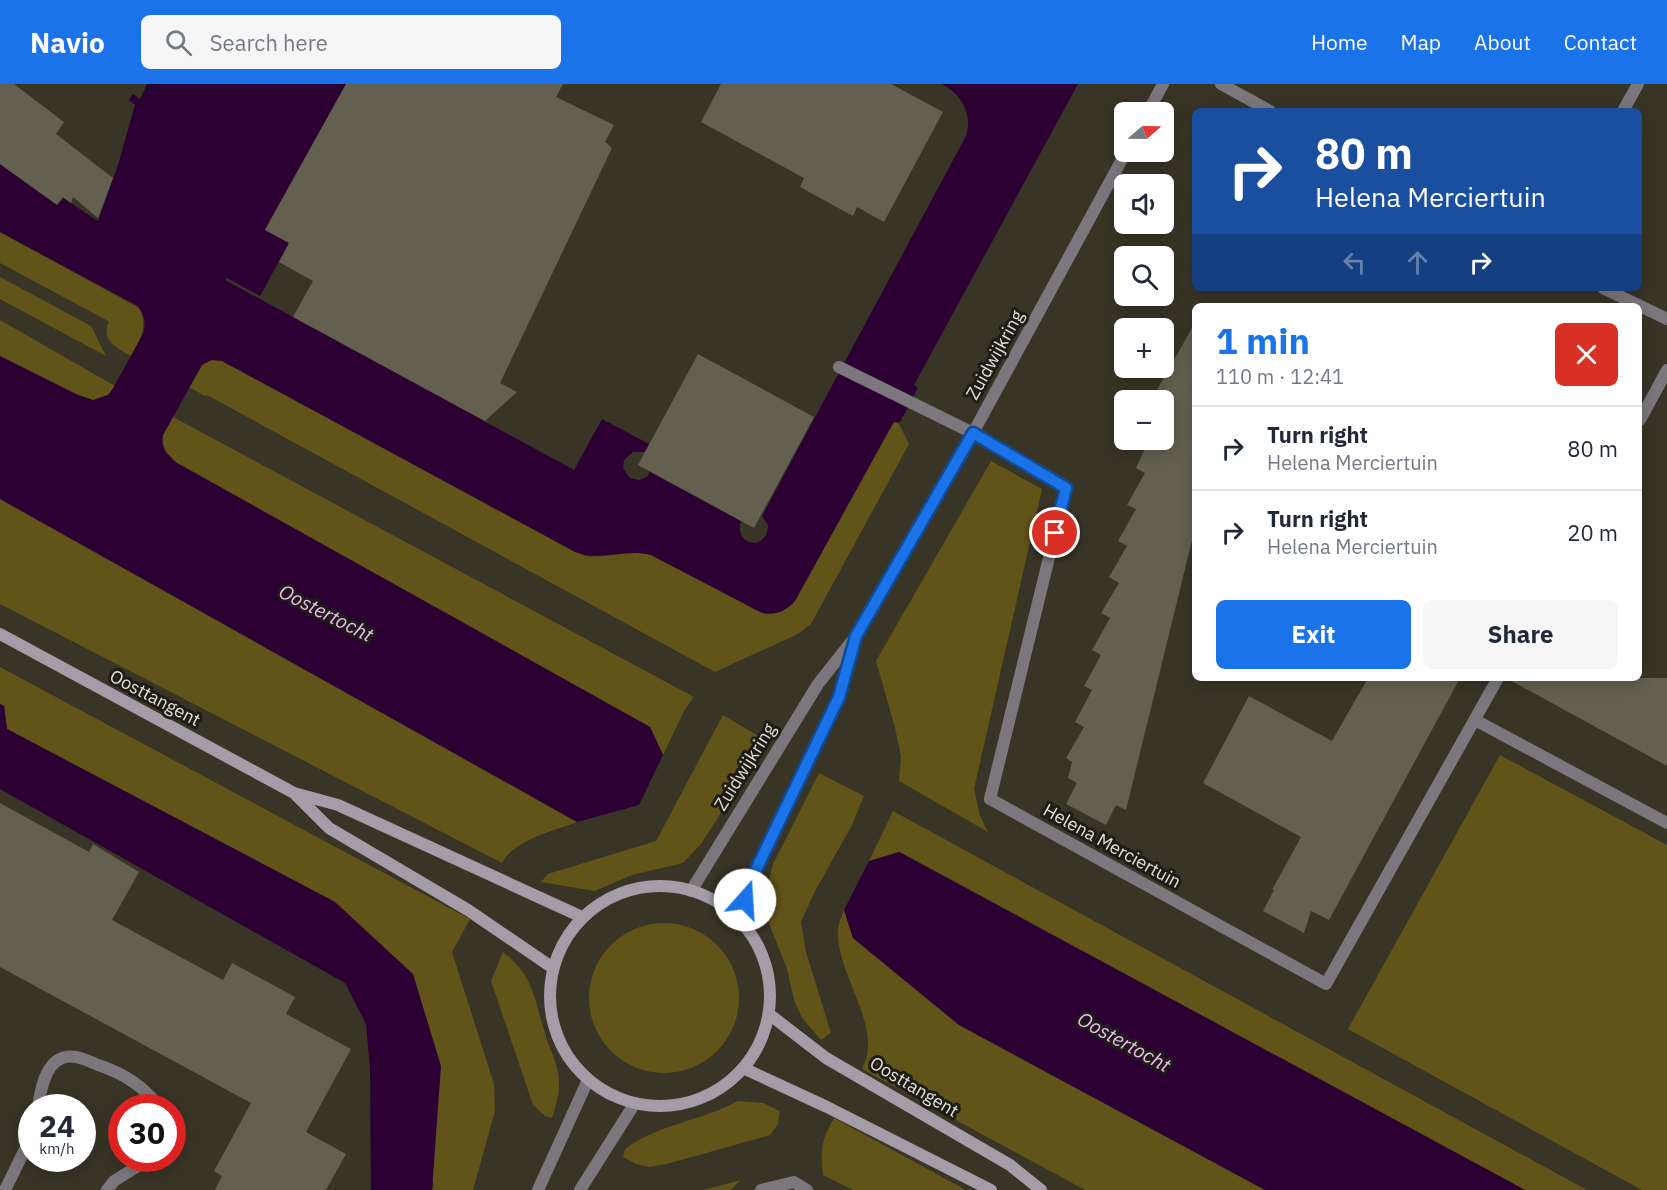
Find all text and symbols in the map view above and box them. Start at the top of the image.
search box [141,15,561,69]
text: Navio [30,24,105,61]
icon: search [162,26,195,59]
text: Search here [210,28,328,57]
text: Home [1311,28,1368,56]
text: Map [1401,28,1441,56]
text: About [1474,28,1531,56]
text: Contact [1564,28,1637,56]
north arrow [1114,102,1174,162]
map controls [1114,102,1174,450]
text: 80 m [1315,126,1413,181]
icon: right [1216,132,1294,210]
button: sound [1114,174,1174,234]
text: Helena Merciertuin [1315,179,1546,214]
button: search [1114,246,1174,306]
icon: left [1338,246,1371,279]
icon: ahead [1401,246,1434,279]
icon: right [1464,246,1497,279]
street label: Zuidwijkring [961,306,1029,403]
text: 1 min [1216,317,1310,364]
button: + [1114,318,1174,378]
button: close [1555,323,1618,386]
text: 110 m · 12:41 [1216,363,1344,390]
button: − [1114,390,1174,450]
text: Turn right [1267,420,1368,449]
icon: right [1216,432,1249,465]
text: 80 m [1567,434,1618,463]
text: Helena Merciertuin [1267,449,1438,476]
text: Turn right [1267,504,1368,533]
pin [1029,507,1080,558]
icon: arrive [1038,516,1071,549]
icon: right [1216,516,1249,549]
text: 20 m [1567,518,1618,547]
text: Helena Merciertuin [1267,533,1438,560]
water label: Oostertocht [275,577,378,648]
button: Exit [1216,600,1411,669]
button: Share [1423,600,1618,669]
street label: Oosttangent [106,664,205,731]
street label: Zuidwijkring [709,718,781,815]
street label: Helena Merciertuin [1039,798,1185,893]
position arrow [713,868,777,932]
water label: Oostertocht [1073,1005,1176,1078]
street label: Oosttangent [866,1051,963,1122]
speed limit sign: 30 [108,1094,186,1172]
text: 24 [39,1106,75,1145]
text: km/h [39,1139,75,1158]

